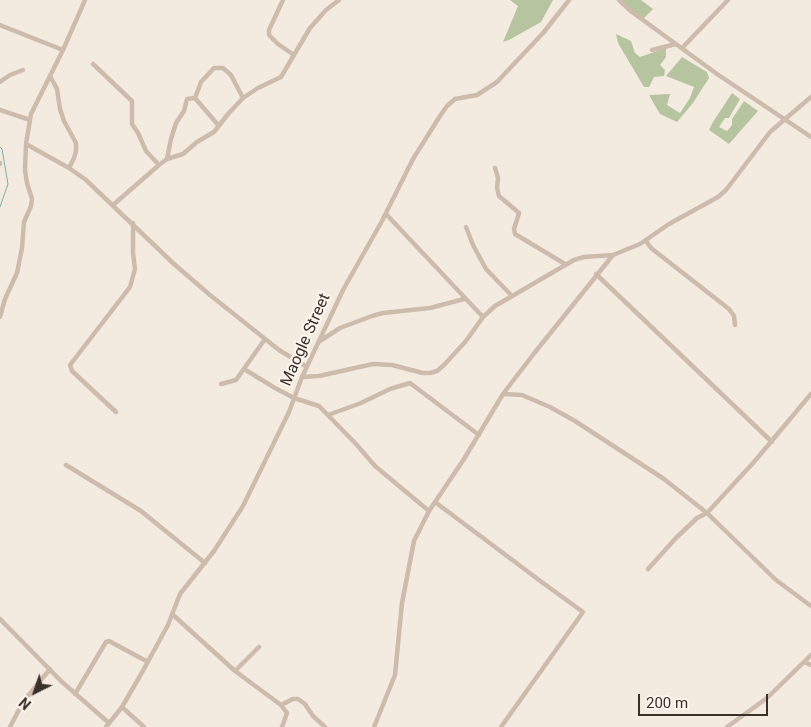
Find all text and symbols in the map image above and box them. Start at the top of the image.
street label: Maogle Street [277,291,335,389]
north arrow [10,667,60,717]
scale bar [641,684,771,716]
text: N [16,694,34,713]
text: 200 m [646,694,688,712]

